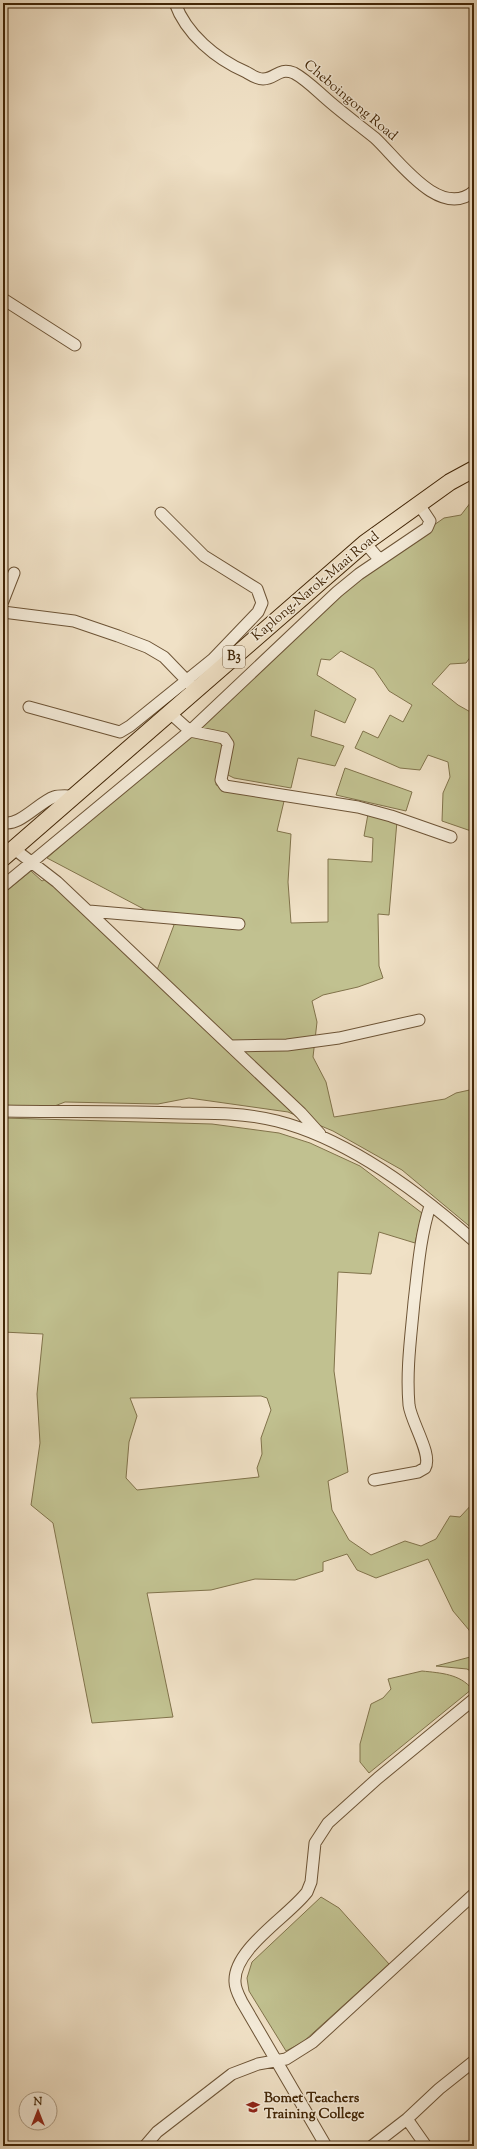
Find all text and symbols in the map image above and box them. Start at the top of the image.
street label: Cheboingong Road [299,56,401,146]
street label: Kaplong-Narok-Maai Road [248,527,384,647]
road number: B3 [223,646,245,668]
place label: Bomet Teachers Training College [264,2089,365,2125]
north arrow [18,2091,58,2131]
text: N [33,2094,43,2110]
school or university icon: Bomet Teachers Training College [245,2099,261,2115]

